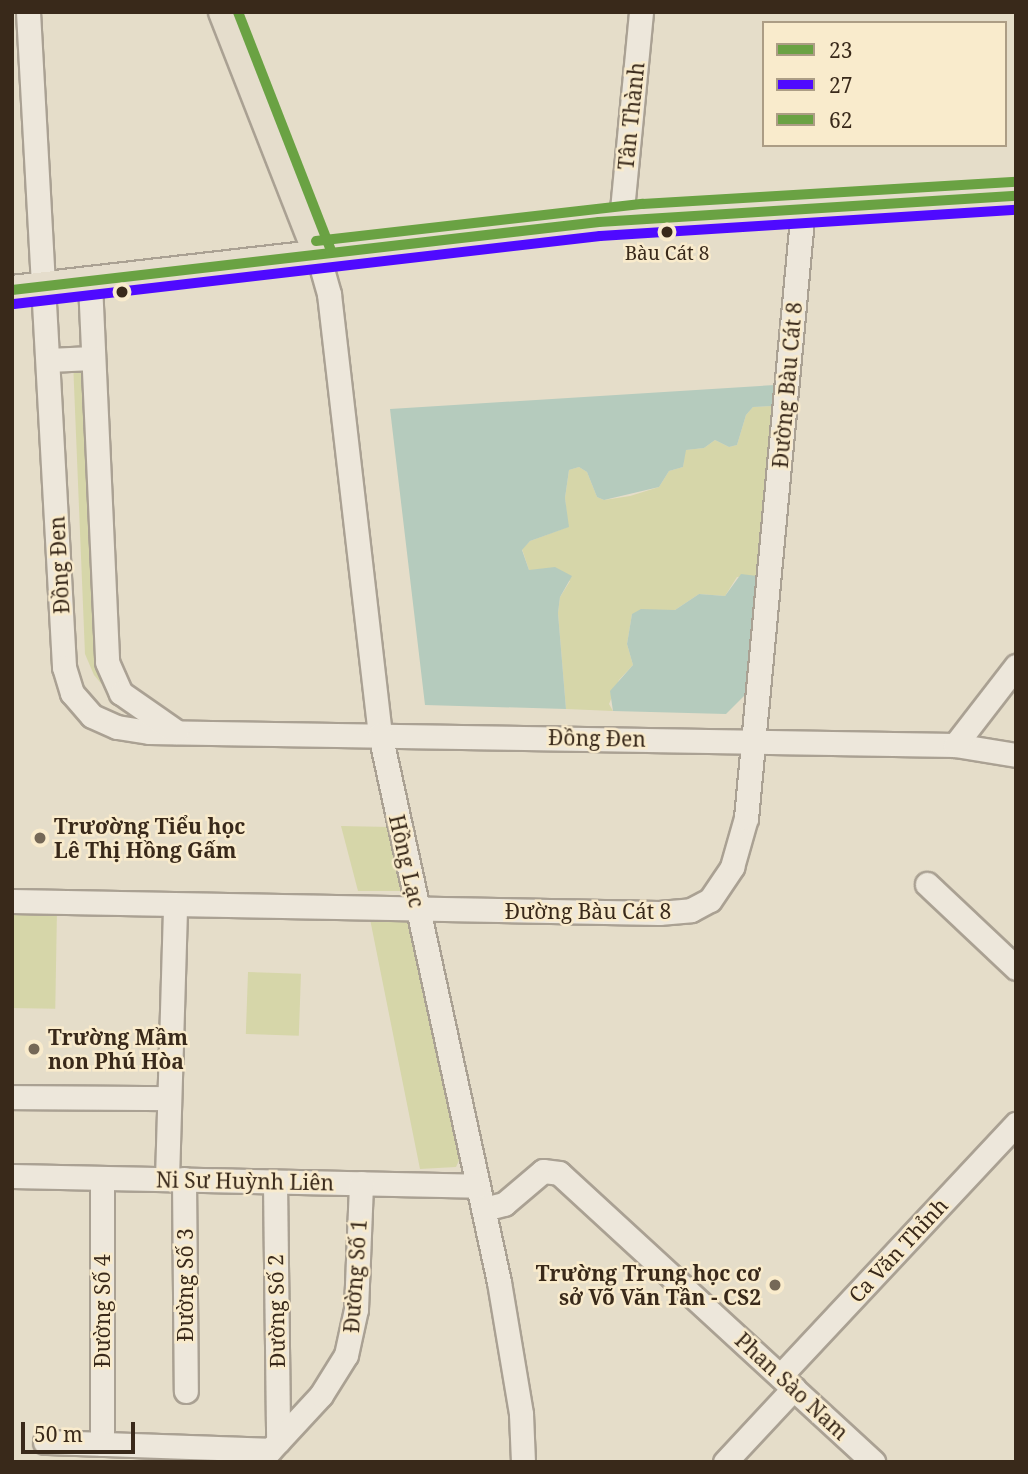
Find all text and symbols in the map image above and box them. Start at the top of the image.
legend [762,21,1007,147]
text: 23 [829,36,852,64]
street label: Tân Thành [613,61,649,171]
text: 27 [829,71,852,99]
text: 62 [829,106,852,134]
marker: Bàu Cát 8 [660,225,674,239]
place label: Bàu Cát 8 [625,243,709,265]
unlabelled marker [115,285,129,299]
street label: Đường Bàu Cát 8 [767,301,807,469]
street label: Đồng Đen [44,516,74,614]
street label: Đồng Đen [548,725,646,751]
street label: Hồng Lạc [384,812,430,910]
place label: Trươờng Tiểu học Lê Thị Hồng Gấm [54,813,245,863]
marker: Trươờng Tiểu học Lê Thị Hồng Gấm [32,830,48,846]
street label: Đường Bàu Cát 8 [505,898,671,924]
place label: Trường Mầm non Phú Hòa [48,1024,188,1074]
marker: Trường Mầm non Phú Hòa [26,1041,42,1057]
street label: Ni Sư Huỳnh Liên [156,1167,334,1195]
street label: Ca Văn Thỉnh [843,1193,953,1307]
street label: Đường Số 1 [338,1218,372,1334]
street label: Đường Số 3 [172,1228,198,1342]
street label: Đường Số 4 [89,1254,115,1368]
street label: Đường Số 2 [262,1254,290,1368]
place label: Trường Trung học cơ sở Võ Văn Tần - CS2 [536,1260,761,1310]
marker: Trường Trung học cơ sở Võ Văn Tần - CS2 [767,1277,783,1293]
street label: Phan Sào Nam [730,1327,854,1445]
scale bar [24,1408,138,1452]
text: 50 m [34,1420,83,1448]

